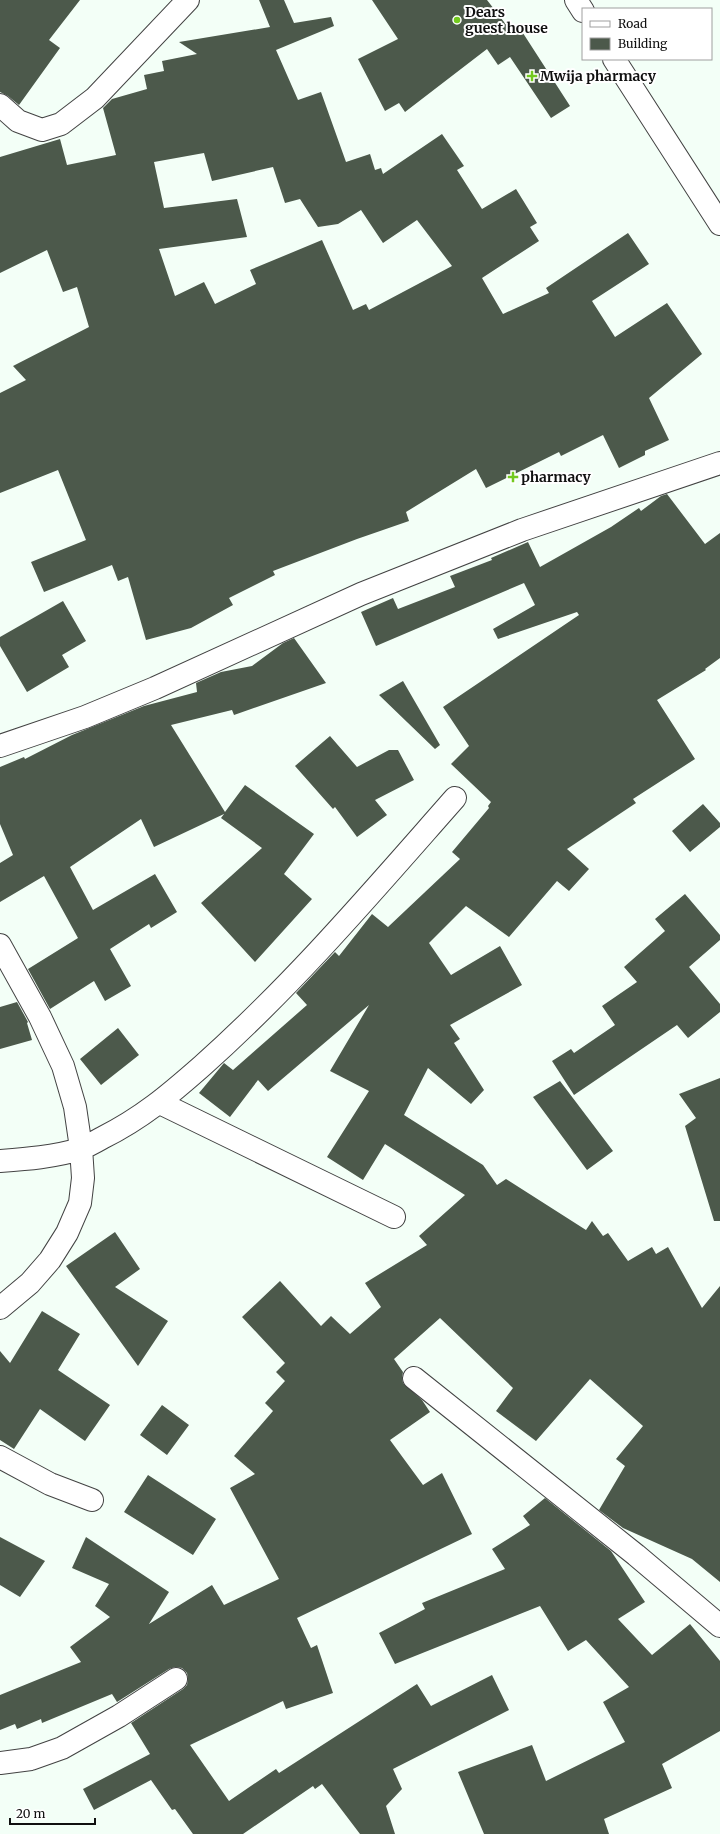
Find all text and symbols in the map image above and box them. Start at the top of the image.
place label: Dears guest house [465,3,548,37]
legend [582,8,712,60]
marker: Dears guest house [452,15,462,25]
text: Road [618,16,647,31]
text: Building [618,36,668,51]
place label: Mwija pharmacy [540,67,657,85]
marker: Mwija pharmacy [527,71,537,81]
place label: pharmacy [521,468,592,486]
marker: pharmacy [508,472,518,482]
scale bar [10,1800,95,1826]
text: 20 m [16,1806,45,1821]

